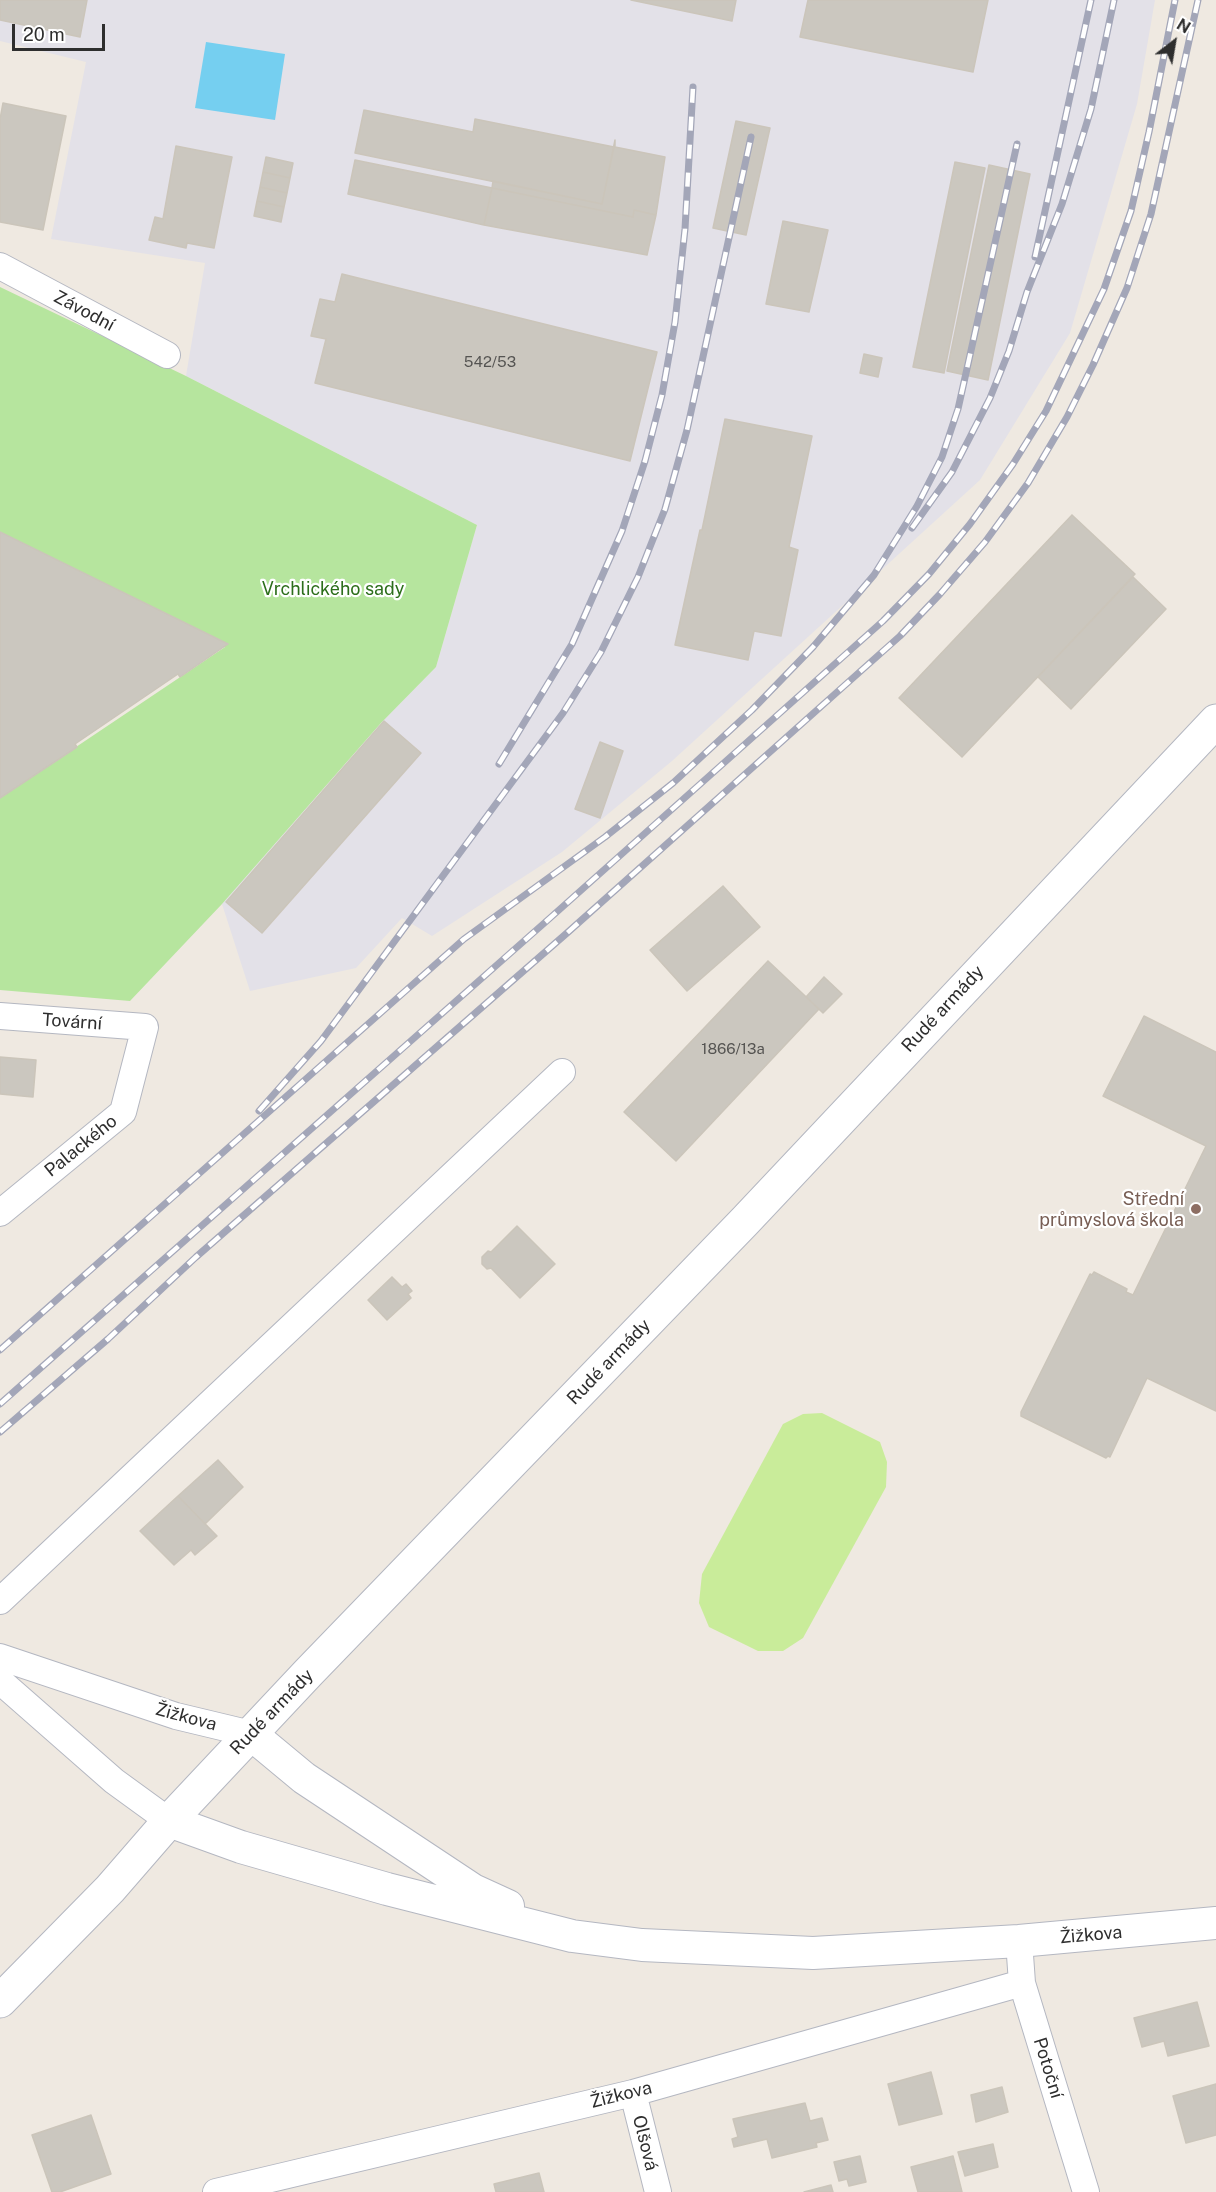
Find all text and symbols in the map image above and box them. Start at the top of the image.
scale bar [15,12,108,50]
north arrow [1144,12,1204,72]
text: N [1173,15,1194,38]
text: 20 m [23,24,65,45]
street label: Závodní [50,286,118,336]
house number: 542/53 [464,353,516,371]
park label: Vrchlického sady [262,578,404,600]
street label: Rudé armády [897,961,989,1057]
street label: Tovární [41,1009,103,1035]
house number: 1866/13a [701,1040,765,1058]
street label: Palackého [41,1110,121,1182]
place label: Střední průmyslová škola [1039,1188,1184,1230]
marker: Střední průmyslová škola [1189,1202,1203,1216]
street label: Rudé armády [563,1315,655,1409]
street label: Rudé armády [226,1665,318,1759]
street label: Žižkova [153,1698,219,1736]
street label: Žižkova [1059,1922,1123,1948]
street label: Potoční [1029,2035,1067,2101]
street label: Žižkova [588,2077,654,2113]
street label: Olšová [628,2113,662,2173]

